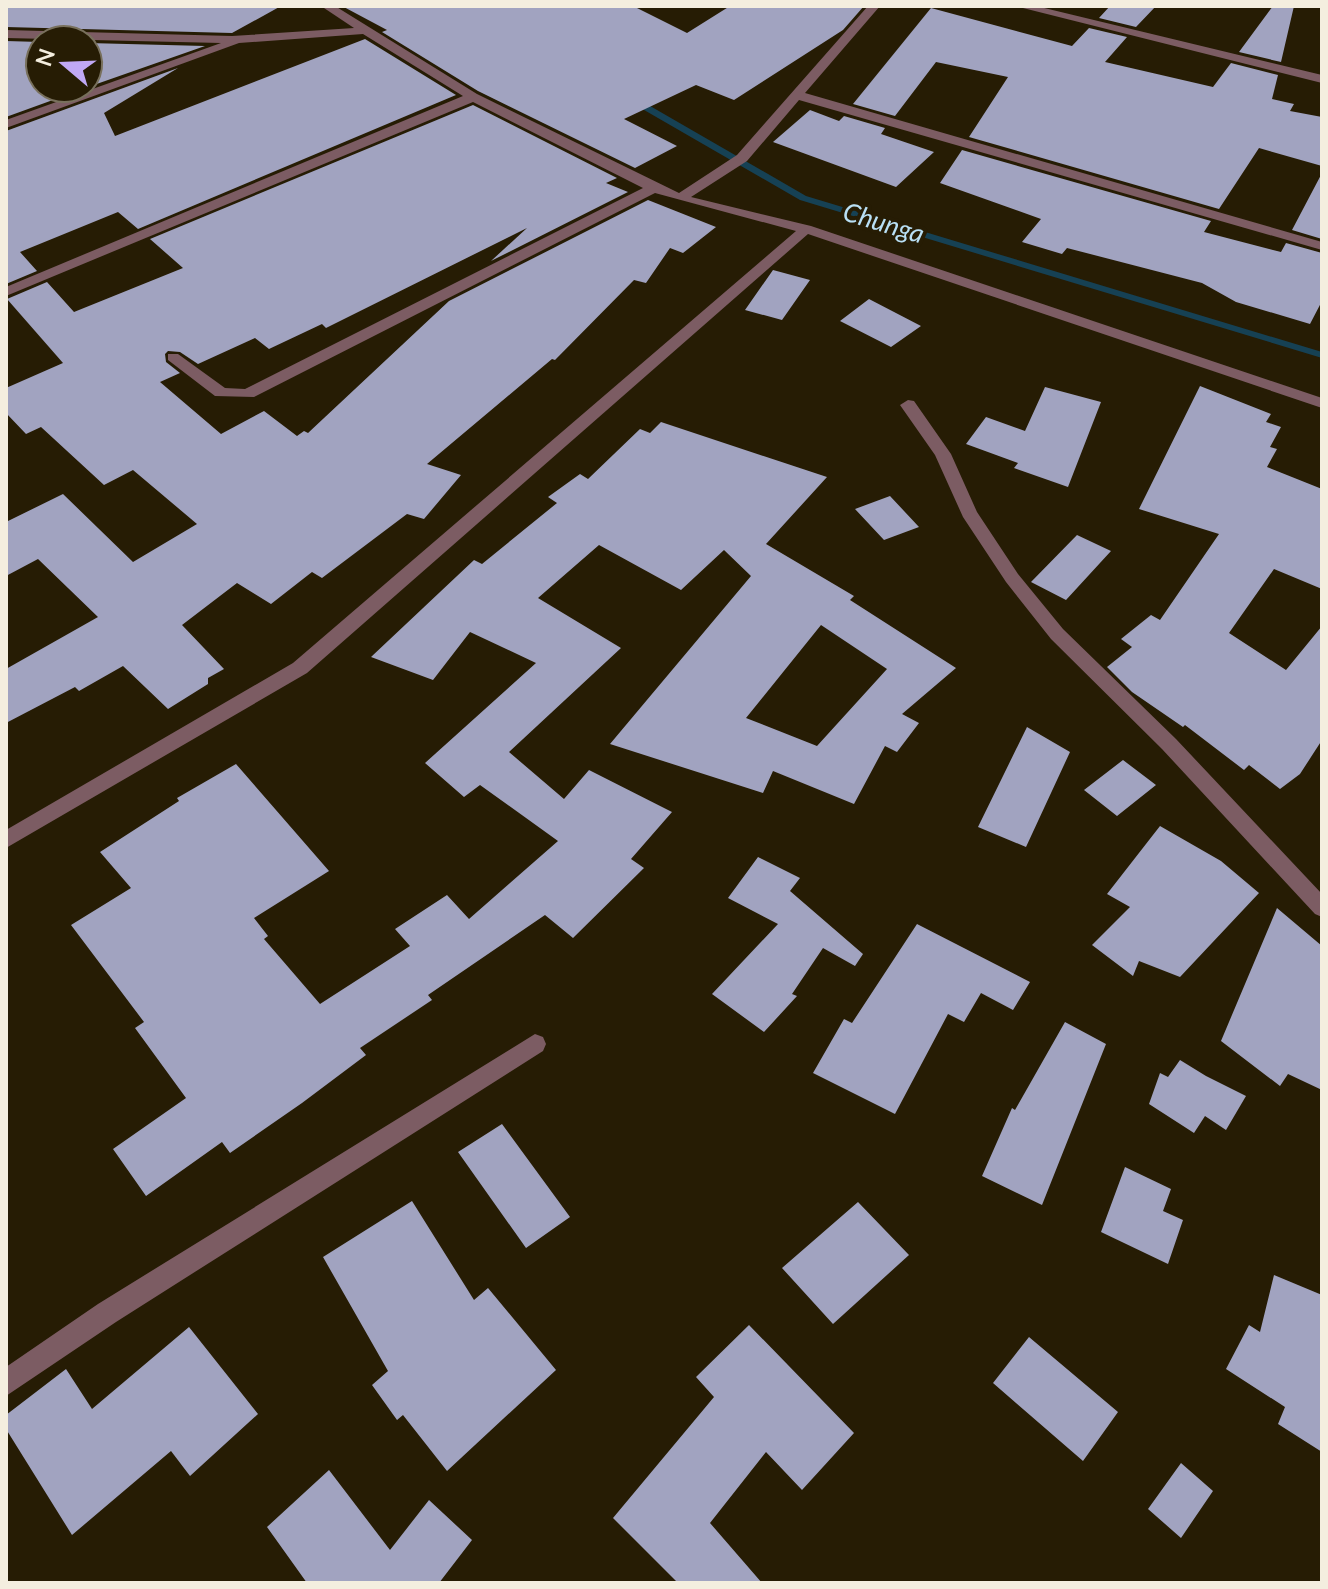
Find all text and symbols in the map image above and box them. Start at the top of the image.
north arrow [24,24,104,104]
text: N [29,45,60,70]
water label: Chunga [840,195,928,249]

